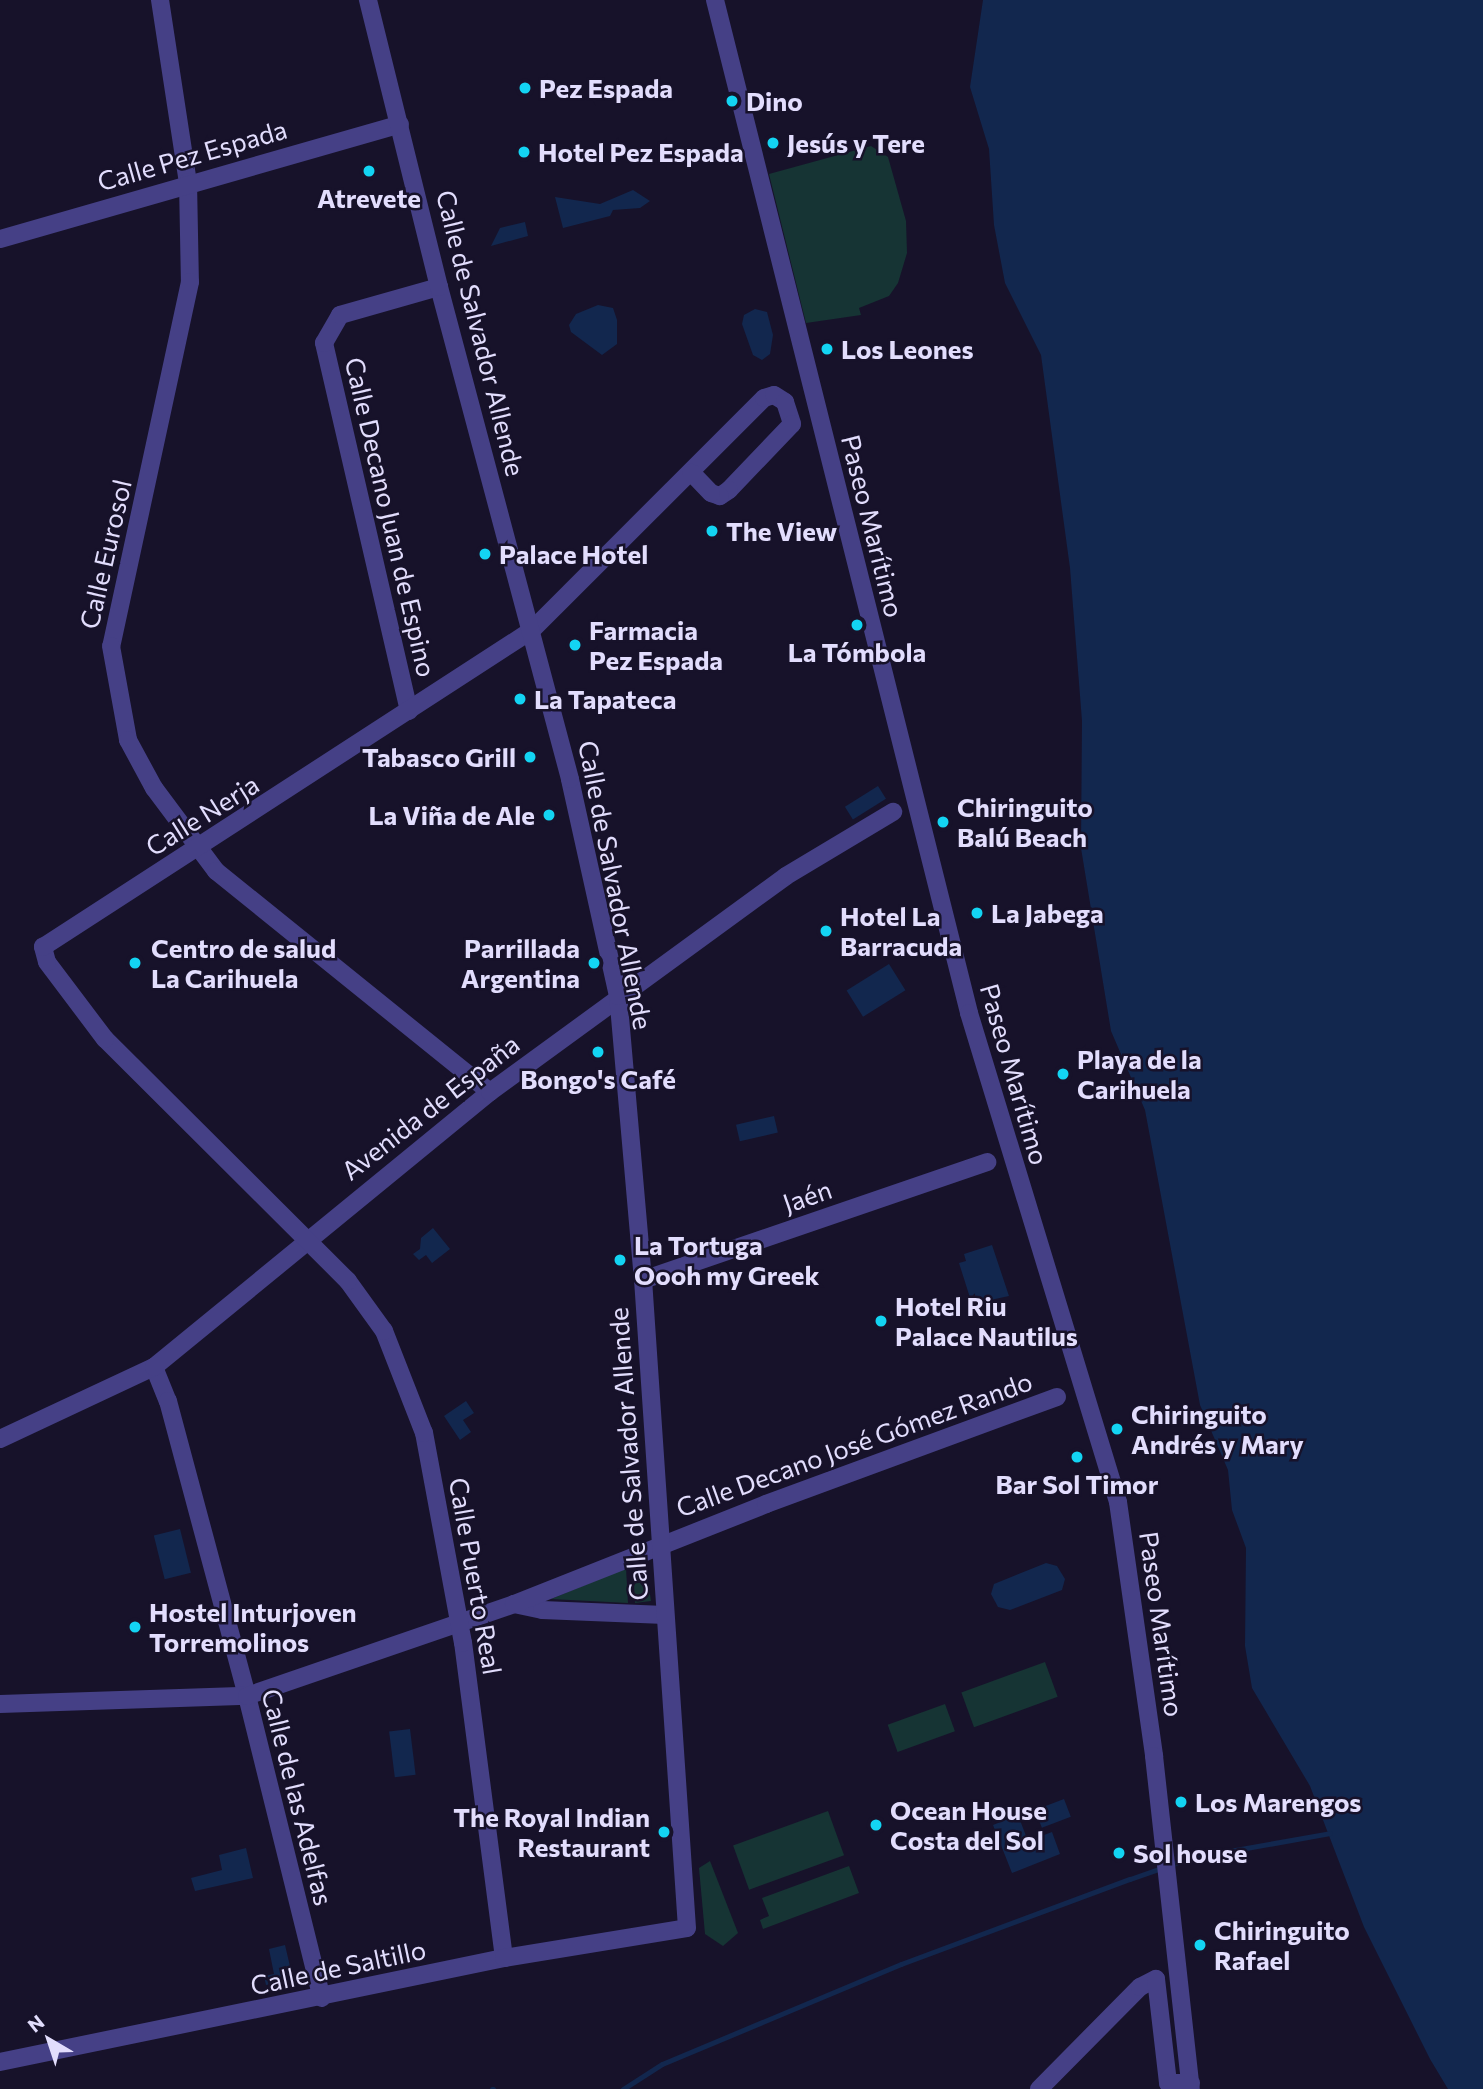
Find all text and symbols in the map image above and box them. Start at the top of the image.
place label: Pez Espada [539,72,673,104]
marker: Pez Espada [517,80,533,96]
place label: Dino [746,85,803,117]
marker: Dino [724,93,740,109]
street label: Calle Pez Espada [94,113,290,197]
place label: Jesús y Tere [787,127,925,159]
marker: Jesús y Tere [765,135,781,151]
place label: Hotel Pez Espada [538,136,744,168]
marker: Hotel Pez Espada [516,144,532,160]
marker: Atrevete [361,163,377,179]
place label: Atrevete [317,182,421,214]
street label: Calle de Salvador Allende [430,187,532,479]
place label: Los Leones [841,333,974,365]
marker: Los Leones [819,341,835,357]
street label: Calle Decano Juan de Espino [339,354,443,680]
street label: Paseo Marítimo [835,432,911,620]
street label: Calle Eurosol [73,476,137,632]
place label: The View [726,515,837,547]
marker: The View [704,523,720,539]
place label: Palace Hotel [499,538,648,570]
marker: Palace Hotel [477,546,493,562]
place label: Farmacia Pez Espada [589,614,723,676]
marker: La Tómbola [849,617,865,633]
place label: La Tómbola [788,636,926,668]
marker: Farmacia Pez Espada [567,637,583,653]
place label: La Tapateca [534,683,676,715]
marker: La Tapateca [512,691,528,707]
street label: Calle de Salvador Allende [573,738,659,1032]
place label: Tabasco Grill [362,741,516,773]
marker: Tabasco Grill [522,749,538,765]
street label: Calle Nerja [140,768,264,862]
place label: Chiringuito Balú Beach [957,791,1093,852]
place label: La Viña de Ale [369,799,535,831]
marker: La Viña de Ale [541,807,557,823]
marker: Chiringuito Balú Beach [935,814,951,830]
place label: La Jabega [991,897,1104,929]
place label: Hotel La Barracuda [840,900,962,962]
marker: La Jabega [969,905,985,921]
marker: Hotel La Barracuda [818,923,834,939]
place label: Centro de salud La Carihuela [151,932,336,993]
place label: Parrillada Argentina [461,932,580,993]
marker: Centro de salud La Carihuela [125,953,145,973]
marker: Parrillada Argentina [586,955,602,971]
street label: Paseo Marítimo [974,980,1056,1168]
street label: Avenida de España [335,1028,525,1186]
place label: Playa de la Carihuela [1077,1043,1202,1104]
marker: Bongo's Café [590,1044,606,1060]
place label: Bongo's Café [520,1063,676,1095]
marker: Playa de la Carihuela [1055,1066,1071,1082]
street label: Jaén [778,1173,836,1219]
place label: La Tortuga Oooh my Greek [634,1229,819,1290]
marker: La Tortuga Oooh my Greek [612,1252,628,1268]
place label: Hotel Riu Palace Nautilus [895,1290,1078,1352]
street label: Calle de Salvador Allende [602,1306,654,1602]
marker: Hotel Riu Palace Nautilus [873,1313,889,1329]
street label: Calle Decano José Gómez Rando [672,1365,1036,1523]
place label: Chiringuito Andrés y Mary [1131,1398,1304,1460]
marker: Chiringuito Andrés y Mary [1109,1421,1125,1437]
marker: Bar Sol Timor [1069,1449,1085,1465]
place label: Bar Sol Timor [996,1468,1158,1500]
street label: Calle Puerto Real [443,1475,509,1677]
street label: Paseo Marítimo [1134,1529,1190,1719]
place label: Hostel Inturjoven Torremolinos [149,1596,357,1658]
marker: Hostel Inturjoven Torremolinos [127,1619,143,1635]
street label: Calle de las Adelfas [256,1685,340,1909]
place label: Los Marengos [1195,1786,1361,1818]
place label: Ocean House Costa del Sol [890,1794,1047,1856]
marker: Los Marengos [1173,1794,1189,1810]
place label: The Royal Indian Restaurant [453,1801,650,1862]
marker: Ocean House Costa del Sol [868,1817,884,1833]
marker: The Royal Indian Restaurant [656,1824,672,1840]
place label: Sol house [1133,1837,1247,1869]
marker: Sol house [1111,1845,1127,1861]
place label: Chiringuito Rafael [1214,1914,1350,1976]
street label: Calle de Saltillo [247,1933,429,2001]
marker: Chiringuito Rafael [1192,1937,1208,1953]
north arrow [14,2005,84,2075]
text: N [23,2010,48,2037]

